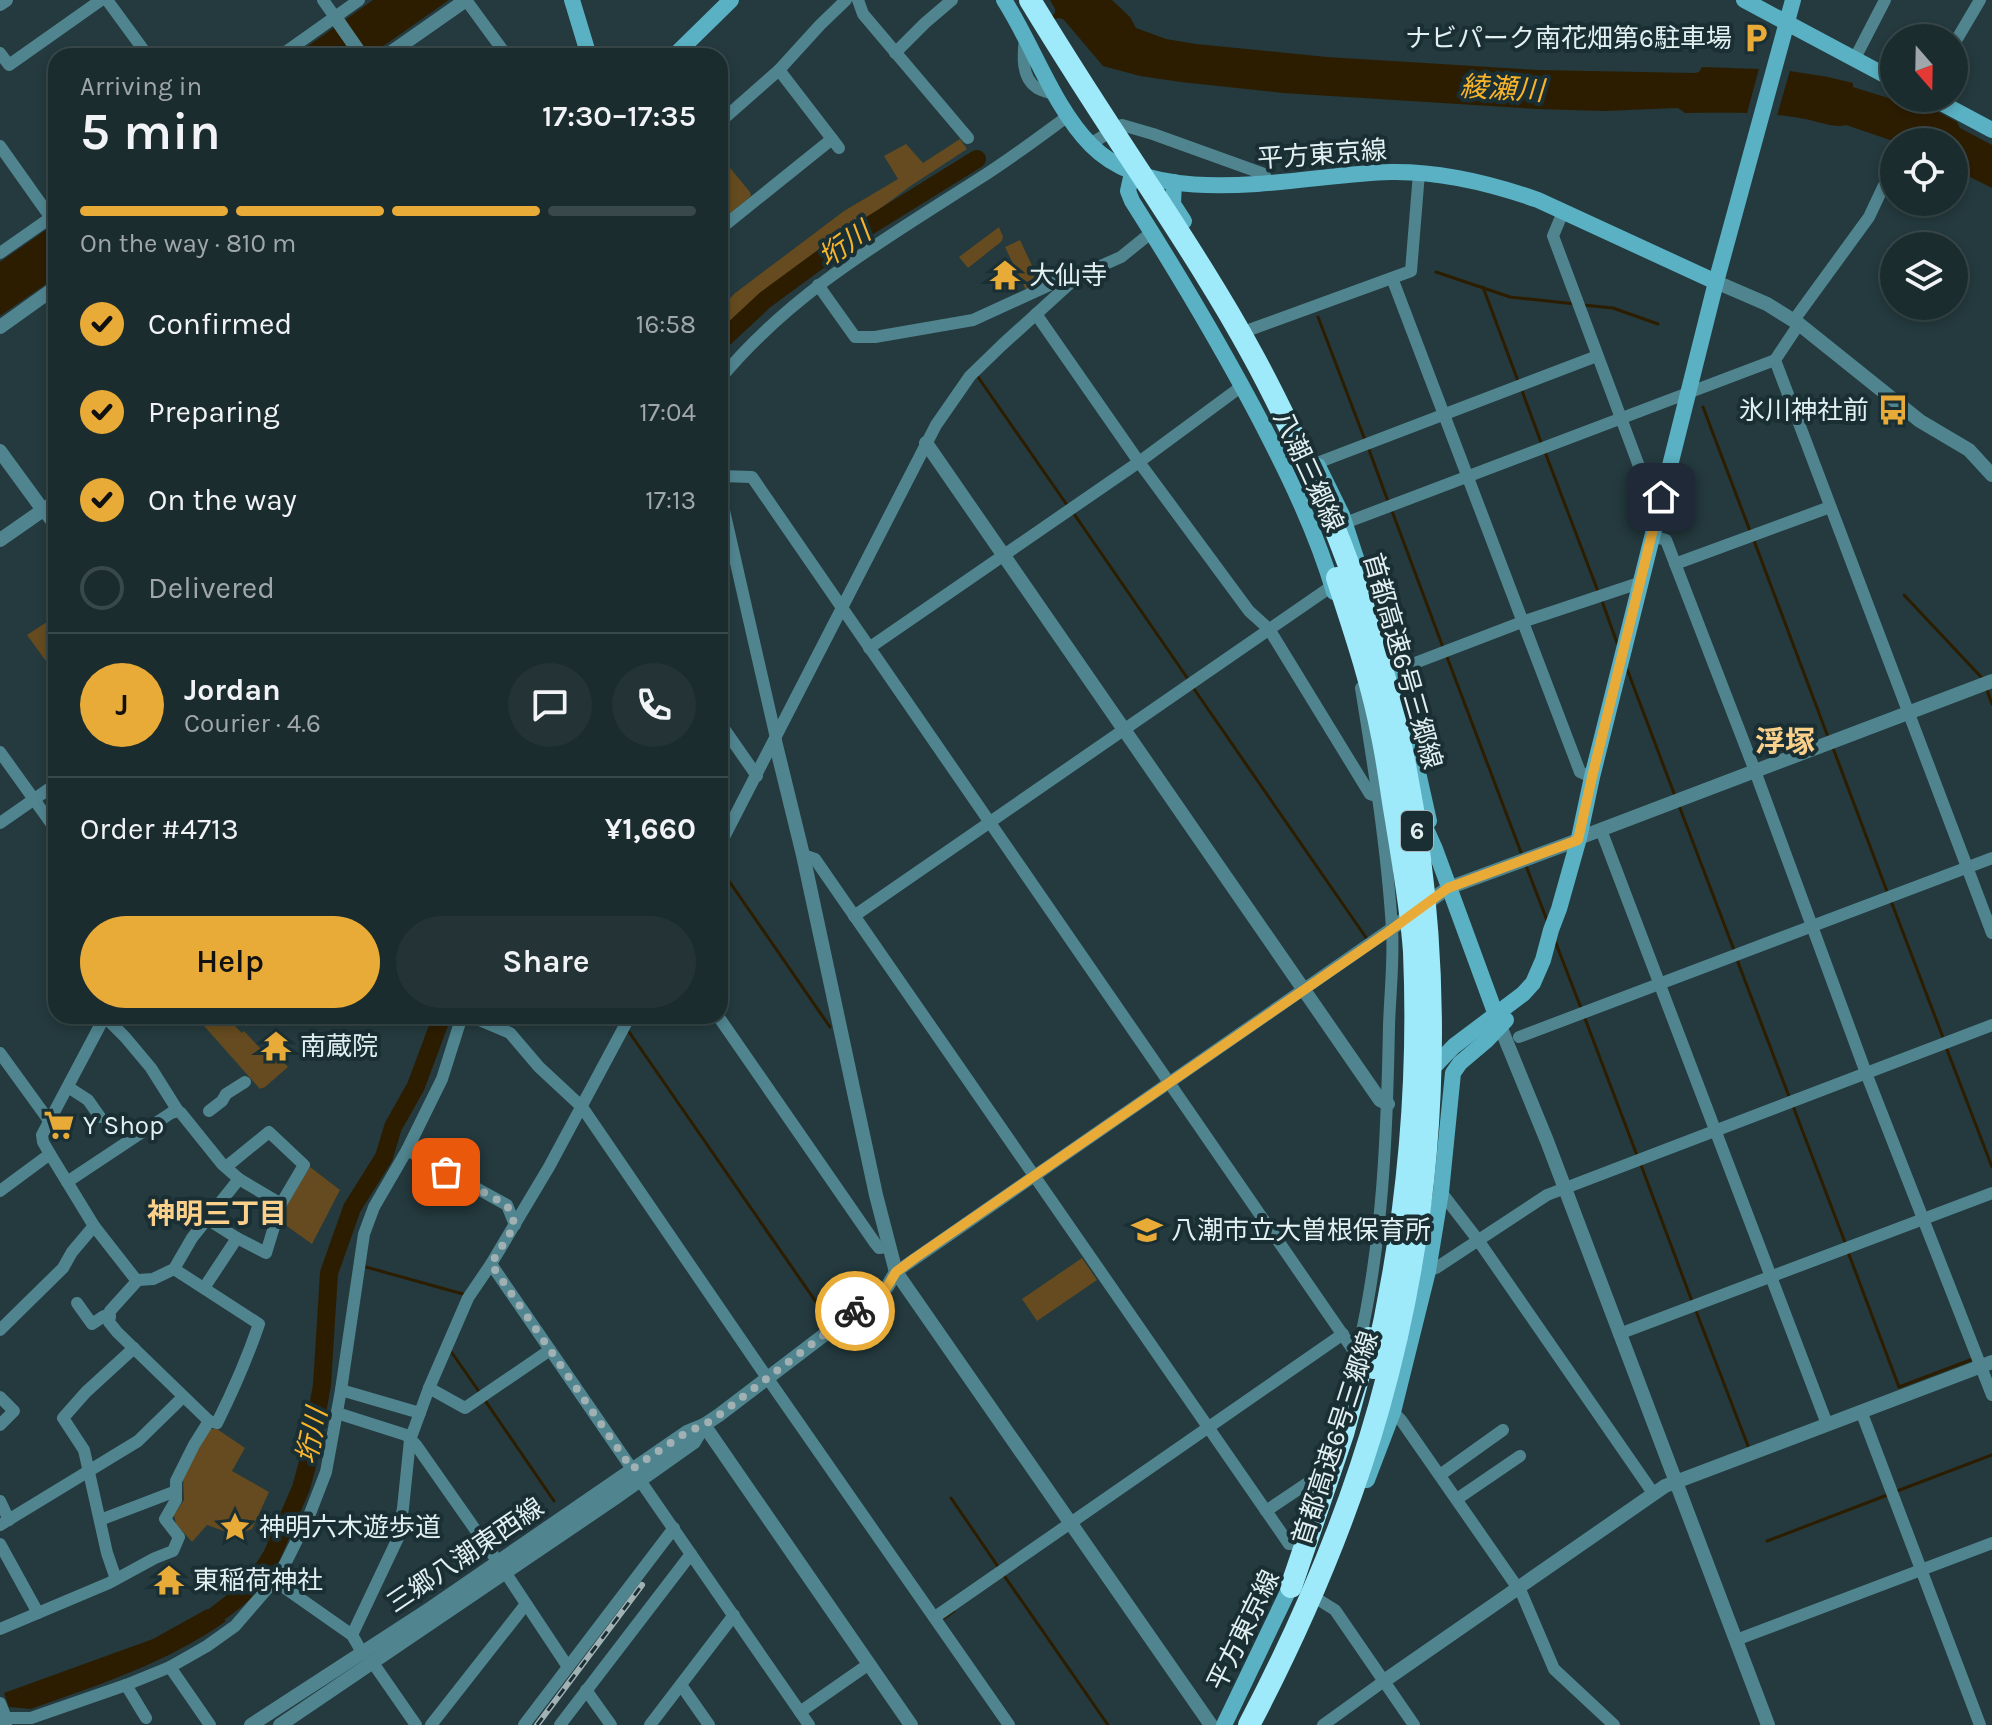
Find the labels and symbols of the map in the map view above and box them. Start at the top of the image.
parking icon: ナビパーク南花畑第6駐車場 [1739,21,1773,55]
place label: ナビパーク南花畑第6駐車場 [1405,23,1732,54]
north arrow [1880,24,1968,112]
water label: 綾瀬川 [1459,70,1548,107]
street label: 平方東京線 [1256,135,1388,174]
water label: 垳川 [812,213,879,274]
temple icon: 大仙寺 [988,258,1022,292]
place label: 大仙寺 [1029,260,1107,291]
bus stop icon: 氷川神社前 [1876,393,1910,427]
place label: 氷川神社前 [1739,395,1869,426]
street label: 八潮三郷線 [1267,406,1350,537]
pin [1627,463,1695,531]
street label: 首都高速6号三郷線 [1357,550,1448,773]
district label: 浮塚 [1755,724,1815,760]
road number: 6 [1401,811,1433,851]
temple icon: 南蔵院 [259,1029,293,1063]
place label: 南蔵院 [300,1031,378,1062]
supermarket icon: Y Shop [42,1108,76,1142]
place label: Y Shop [83,1110,164,1141]
pin [412,1138,480,1206]
district label: 神明三丁目 [147,1197,287,1230]
school or university icon: 八潮市立大曽根保育所 [1130,1213,1164,1247]
place label: 八潮市立大曽根保育所 [1171,1215,1431,1246]
courier [815,1271,895,1351]
street label: 首都高速6号三郷線 [1286,1327,1385,1549]
water label: 垳川 [290,1402,334,1467]
street label: 三郷八潮東西線 [381,1492,549,1619]
place icon: 神明六木遊歩道 [218,1510,252,1544]
place label: 神明六木遊歩道 [259,1512,441,1543]
temple icon: 東稲荷神社 [152,1563,186,1597]
place label: 東稲荷神社 [193,1565,323,1596]
street label: 平方東京線 [1201,1565,1286,1695]

